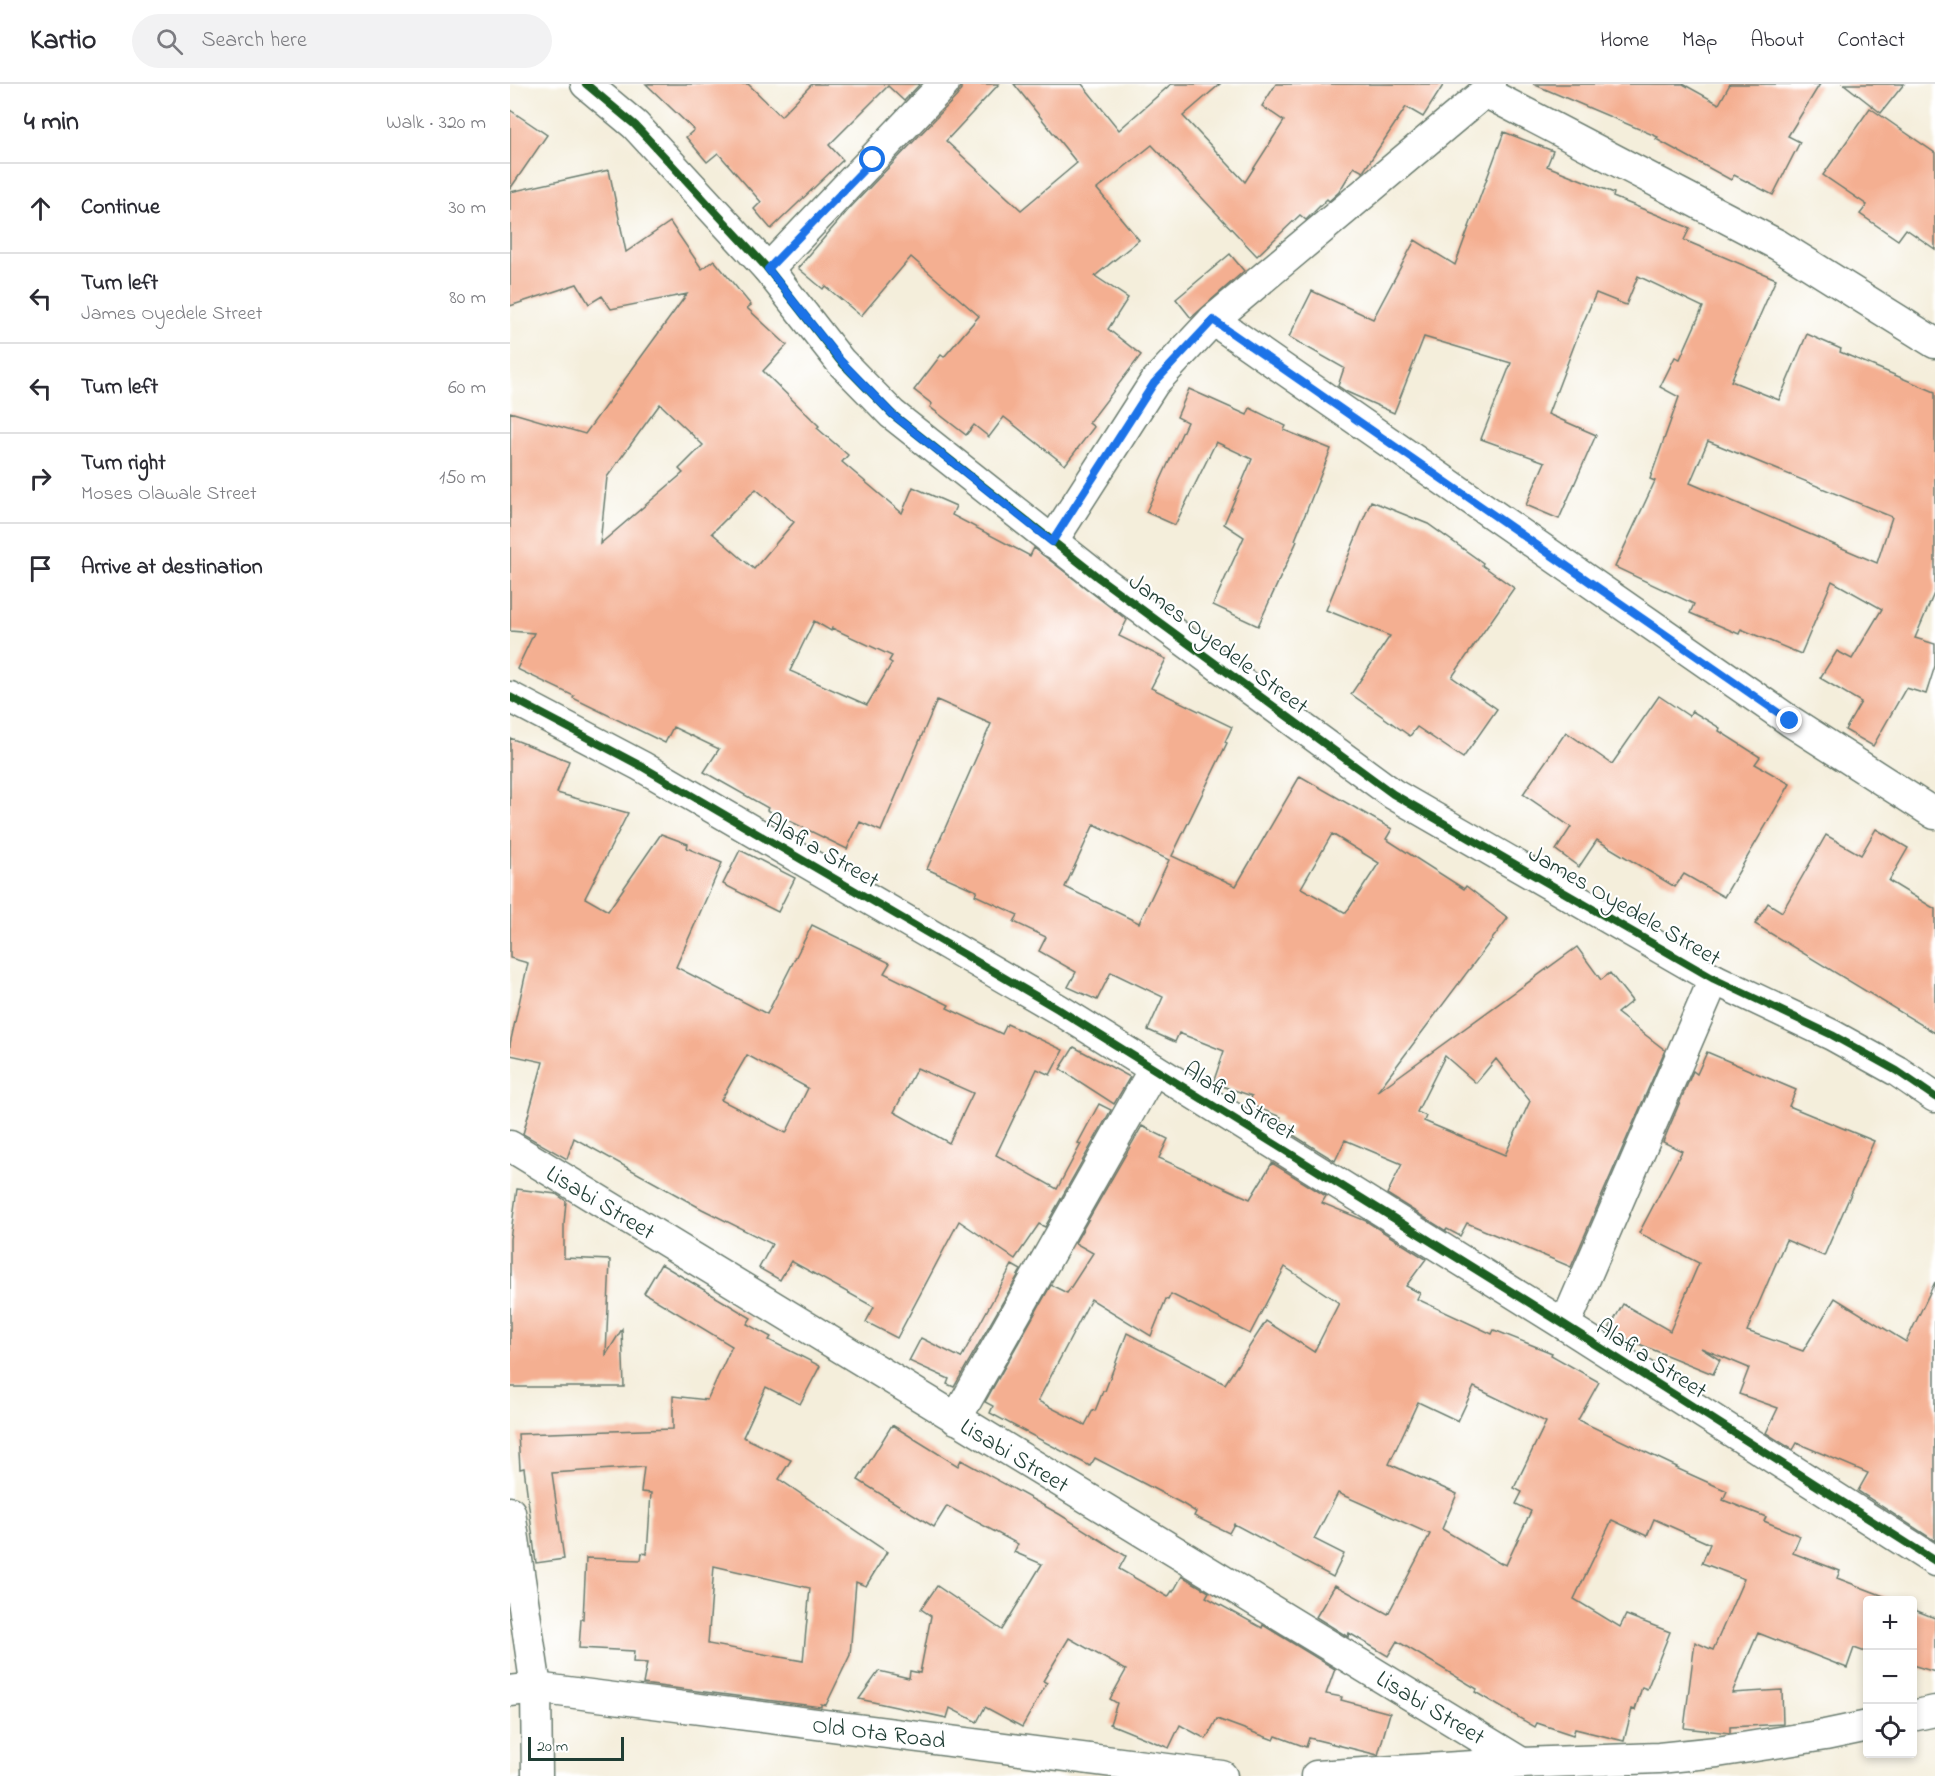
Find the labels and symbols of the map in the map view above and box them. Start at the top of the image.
route start [859,146,885,172]
street label: James Oyedele Street [1119,566,1315,725]
route end [1776,707,1802,733]
street label: Alafia Street [758,805,885,899]
street label: James Oyedele Street [1520,838,1727,978]
street label: Alafia Street [1176,1054,1302,1151]
street label: Lisabi Street [538,1158,661,1251]
street label: Alafia Street [1588,1311,1713,1409]
street label: Lisabi Street [952,1411,1075,1504]
street label: Lisabi Street [1368,1663,1491,1756]
street label: Old Ota Road [810,1709,948,1760]
scale bar [528,1734,624,1762]

